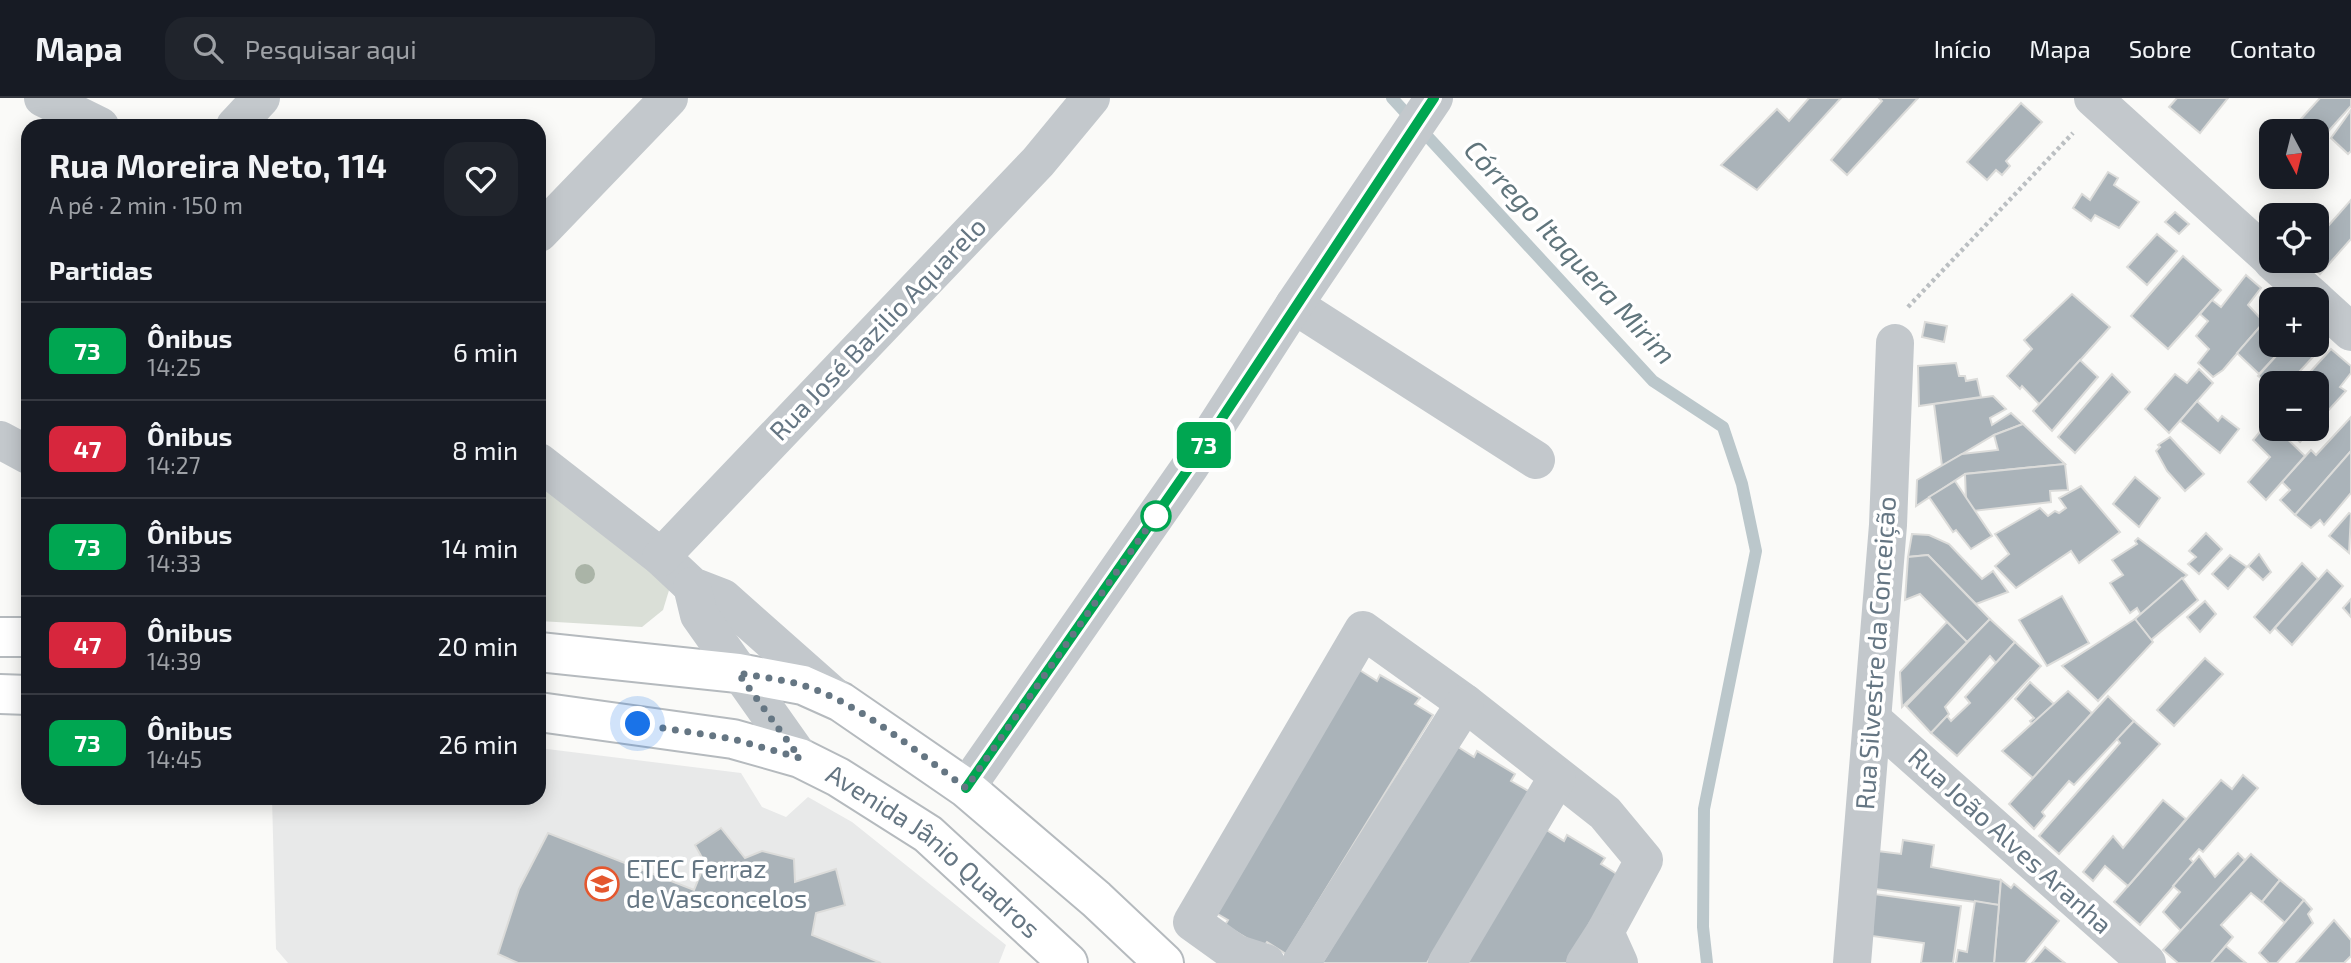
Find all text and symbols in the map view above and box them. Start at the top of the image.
search box [165,17,655,80]
text: Mapa [35,28,123,68]
icon: search [189,29,227,67]
text: Pesquisar aqui [245,33,417,64]
text: Início [1934,34,1991,63]
text: Mapa [2029,34,2091,63]
text: Sobre [2129,34,2192,63]
text: Contato [2230,34,2316,63]
north arrow [2259,119,2329,189]
map controls [2259,119,2329,441]
water label: Córrego Itaquera Mirim [1458,132,1684,371]
button: heart [444,142,518,216]
text: Rua Moreira Neto, 114 [49,145,387,185]
text: A pé · 2 min · 150 m [49,191,243,219]
button: locate [2259,203,2329,273]
street label: Rua José Bazilio Aquarelo [762,210,992,446]
text: Partidas [49,254,153,285]
button: + [2259,287,2329,357]
text: Ônibus [147,322,232,353]
text: 73 [74,336,101,365]
text: 6 min [453,336,518,367]
text: 14:25 [147,353,201,381]
button: − [2259,371,2329,441]
text: Ônibus [147,420,232,451]
line badge: 73 [1172,422,1236,468]
text: 73 [1191,430,1217,459]
text: 47 [74,434,101,463]
text: 8 min [452,434,518,465]
text: 14:27 [147,451,200,479]
street label: Rua Silvestre da Conceição [1848,495,1903,811]
unlabelled marker [1141,501,1171,531]
text: Ônibus [147,518,232,549]
text: 73 [74,532,101,561]
text: 14 min [442,532,518,563]
text: 14:33 [147,549,201,577]
text: Ônibus [147,616,232,647]
text: 47 [74,630,101,659]
text: 20 min [438,630,518,661]
text: 14:39 [147,647,202,675]
your location [620,706,655,741]
text: Ônibus [147,714,232,745]
text: 73 [74,728,101,757]
text: 26 min [438,728,518,759]
street label: Rua João Alves Aranha [1903,740,2119,939]
text: 14:45 [147,745,202,773]
street label: Avenida Jânio Quadros [822,757,1047,944]
place label: ETEC Ferraz de Vasconcelos [626,852,807,913]
school or university icon: ETEC Ferraz de Vasconcelos [583,865,621,903]

